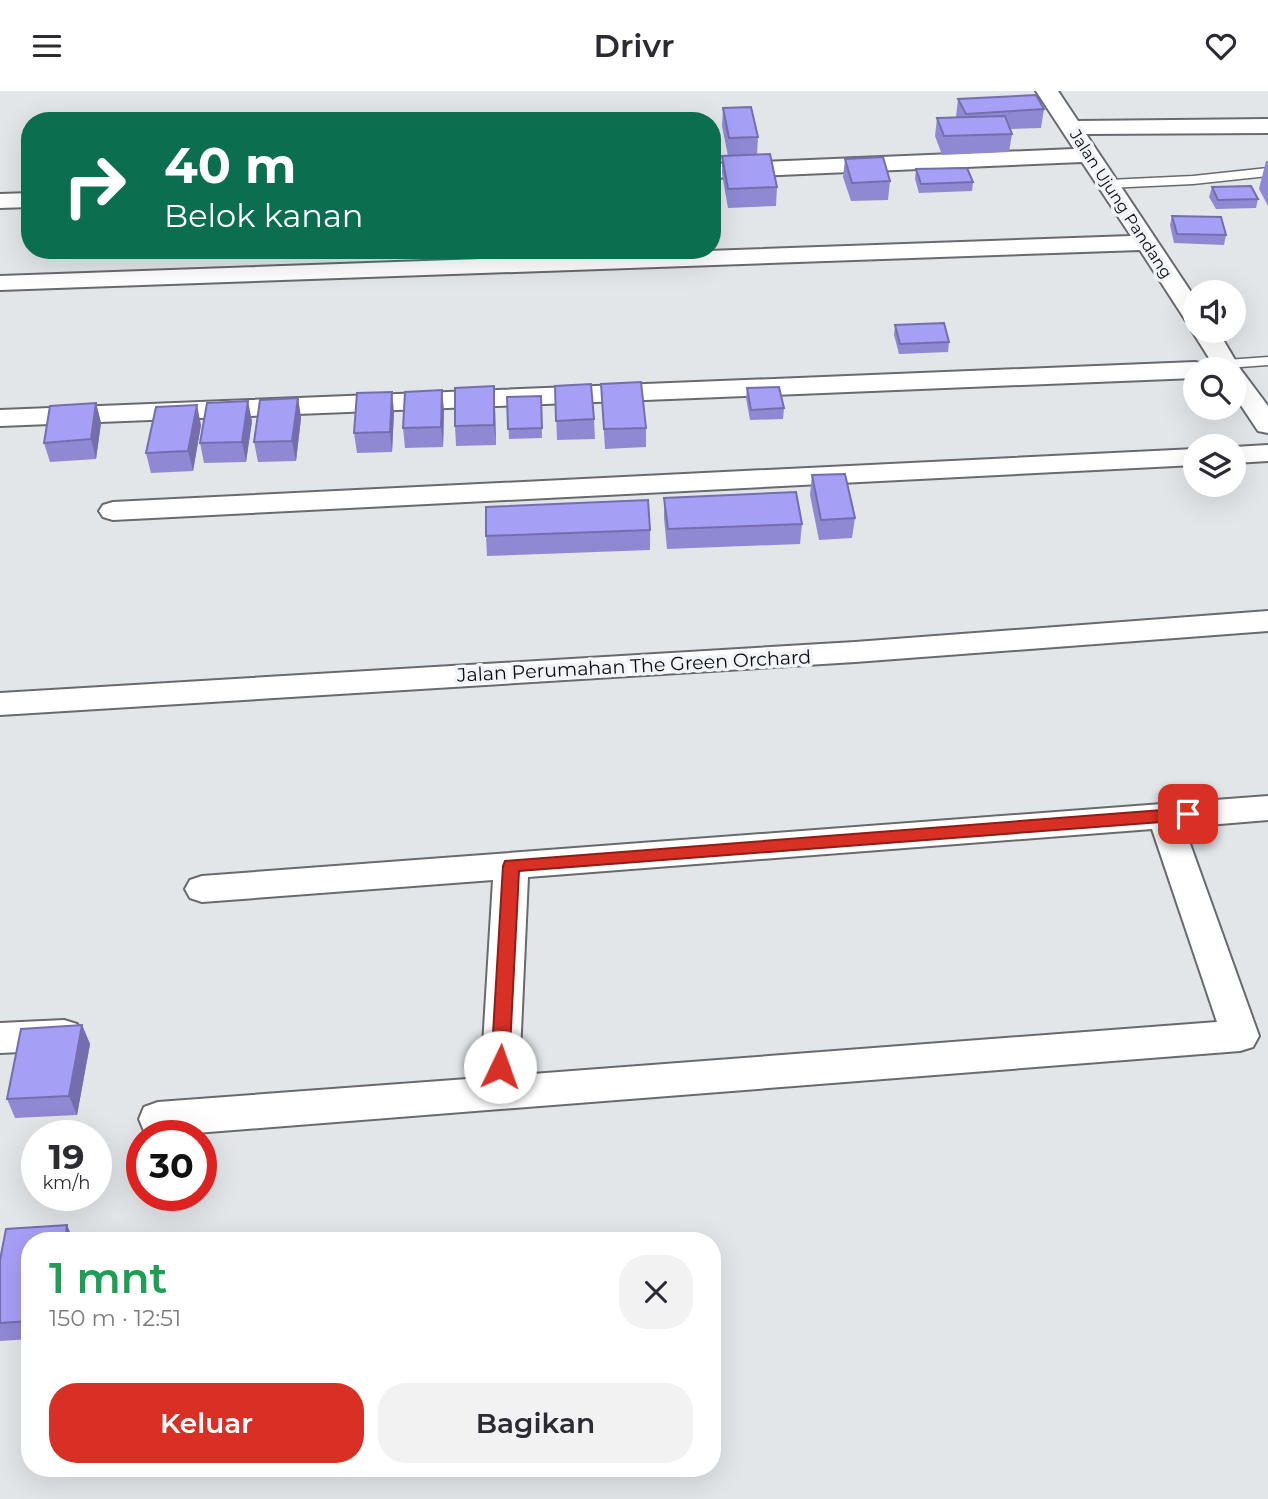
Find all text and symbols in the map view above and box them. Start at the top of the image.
text: Drivr [594,26,674,65]
icon: menu [28,27,66,65]
icon: heart [1202,27,1240,65]
street label: Jalan Ujung Pandang [1065,125,1176,282]
text: 40 m [164,136,296,195]
icon: right [49,140,140,231]
text: Belok kanan [164,196,364,235]
map controls [1183,280,1246,497]
button: sound [1183,280,1246,343]
button: search [1183,357,1246,420]
button: layers [1183,434,1246,497]
street label: Jalan Perumahan The Green Orchard [455,645,812,687]
pin [1158,784,1218,844]
icon: arrive [1169,795,1207,833]
position arrow [463,1030,537,1104]
speed limit sign: 30 [126,1120,217,1211]
text: 19 [48,1135,85,1178]
text: km/h [42,1172,91,1194]
text: 1 mnt [49,1252,167,1304]
button: close [619,1255,693,1329]
text: 150 m · 12:51 [49,1304,181,1332]
button: Keluar [49,1383,364,1463]
button: Bagikan [378,1383,693,1463]

